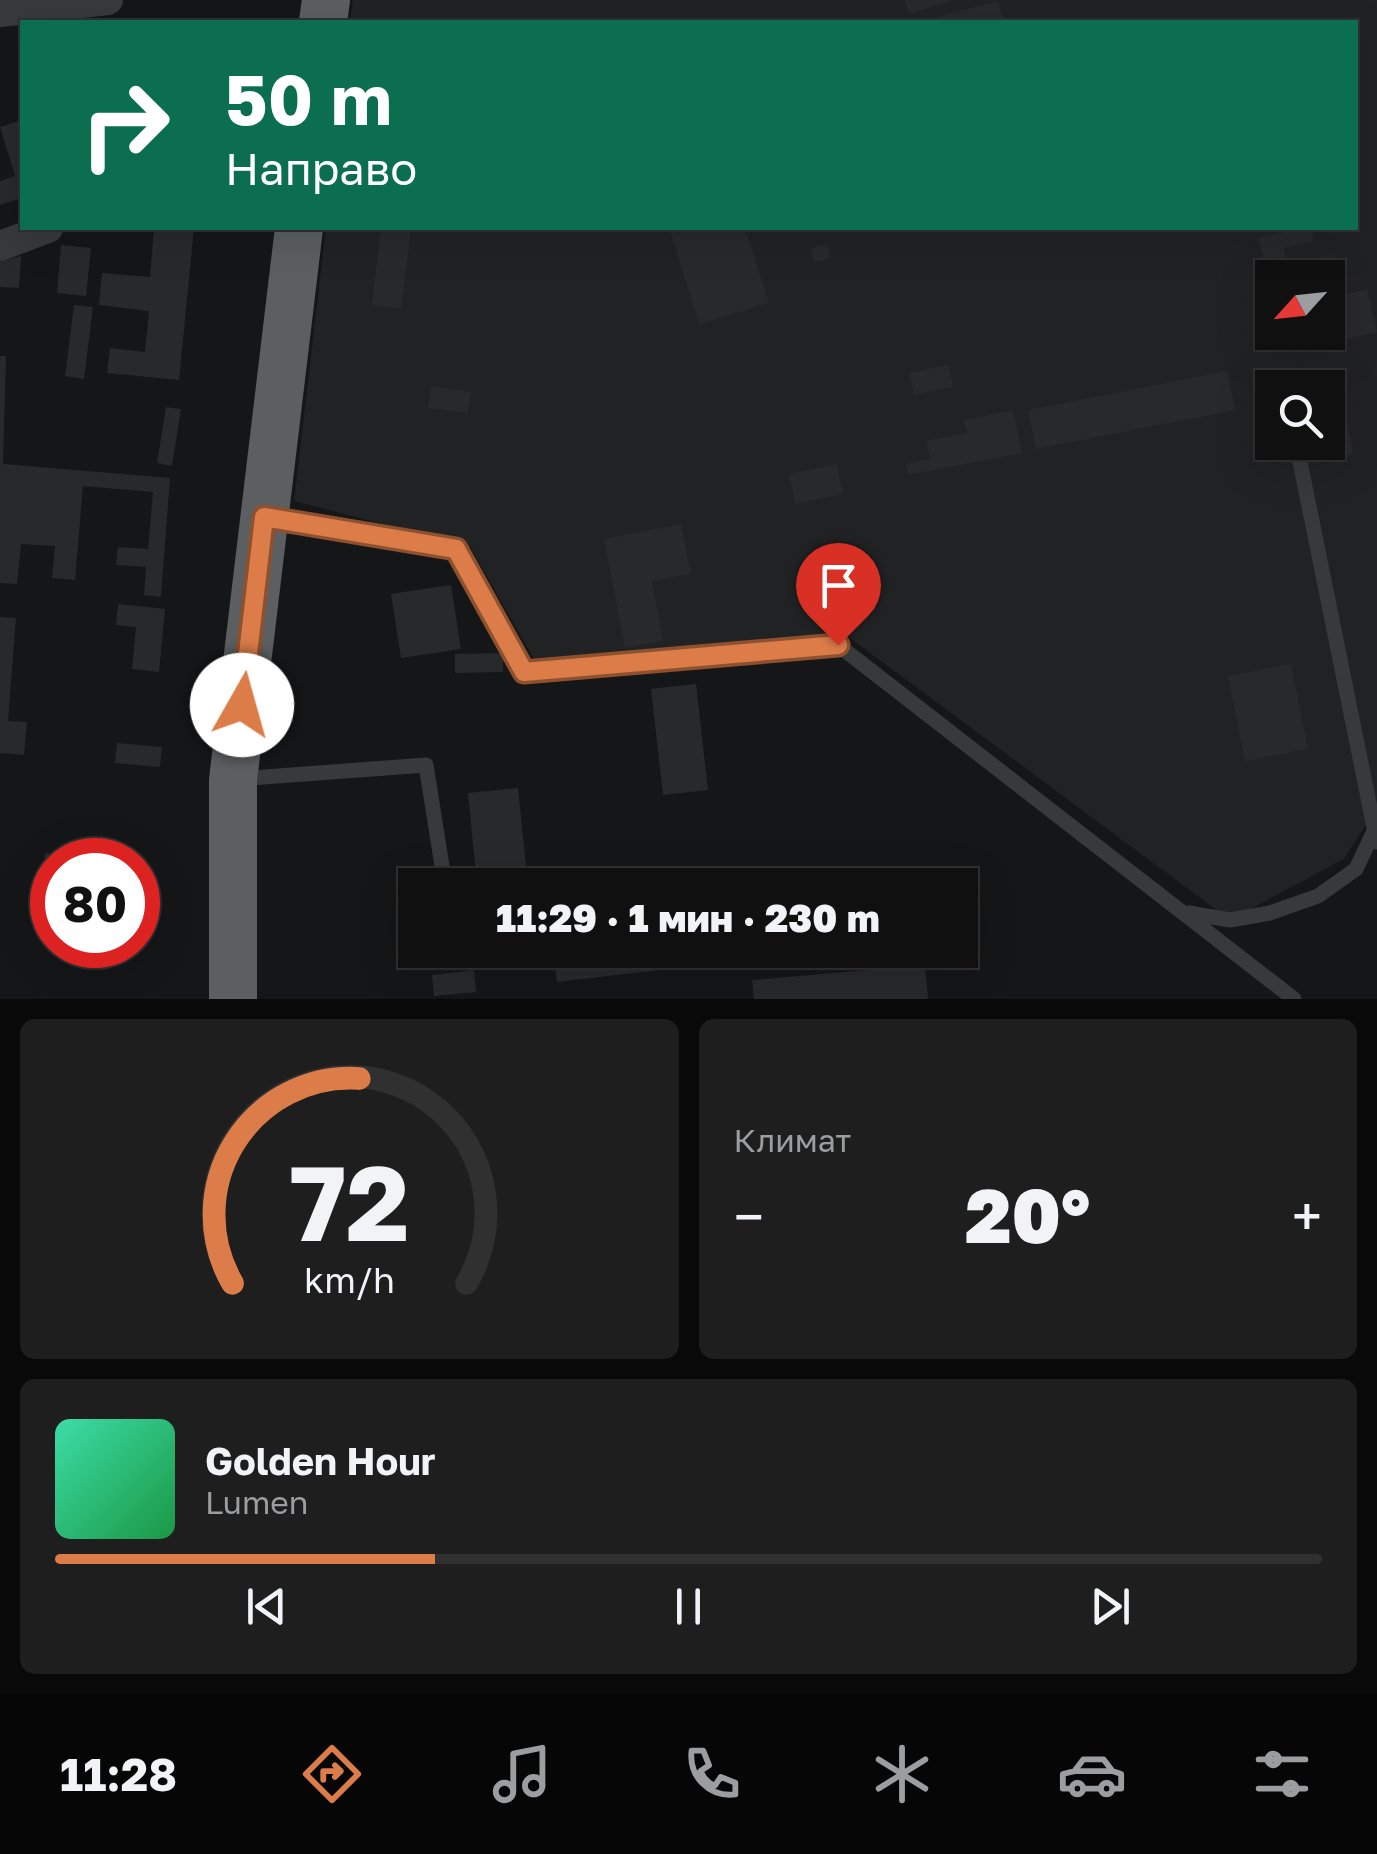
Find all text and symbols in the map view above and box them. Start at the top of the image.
text: 50 m [225,56,392,140]
icon: right [60,60,190,190]
text: Направо [225,141,417,195]
north arrow [1255,260,1345,350]
map controls [1255,260,1345,460]
button: search [1255,370,1345,460]
pin [796,543,881,646]
icon: arrive [811,558,866,613]
position arrow [190,653,294,757]
speed limit sign: 80 [30,838,160,968]
text: 11:29 · 1 мин · 230 m [496,895,880,940]
text: Климат [734,1121,851,1159]
text: 72 [289,1139,409,1264]
text: 20° [965,1169,1090,1260]
text: − [734,1183,764,1249]
text: + [1292,1183,1322,1249]
text: km/h [304,1258,395,1301]
text: Golden Hour [205,1438,436,1483]
text: Lumen [205,1483,309,1521]
icon: previous [239,1579,294,1634]
icon: pause [661,1579,716,1634]
icon: next [1083,1579,1138,1634]
icon: directions [297,1739,367,1809]
icon: music [487,1739,557,1809]
icon: phone [677,1739,747,1809]
icon: climate [867,1739,937,1809]
icon: car [1057,1739,1127,1809]
icon: filters [1247,1739,1317,1809]
text: 11:28 [60,1747,177,1801]

